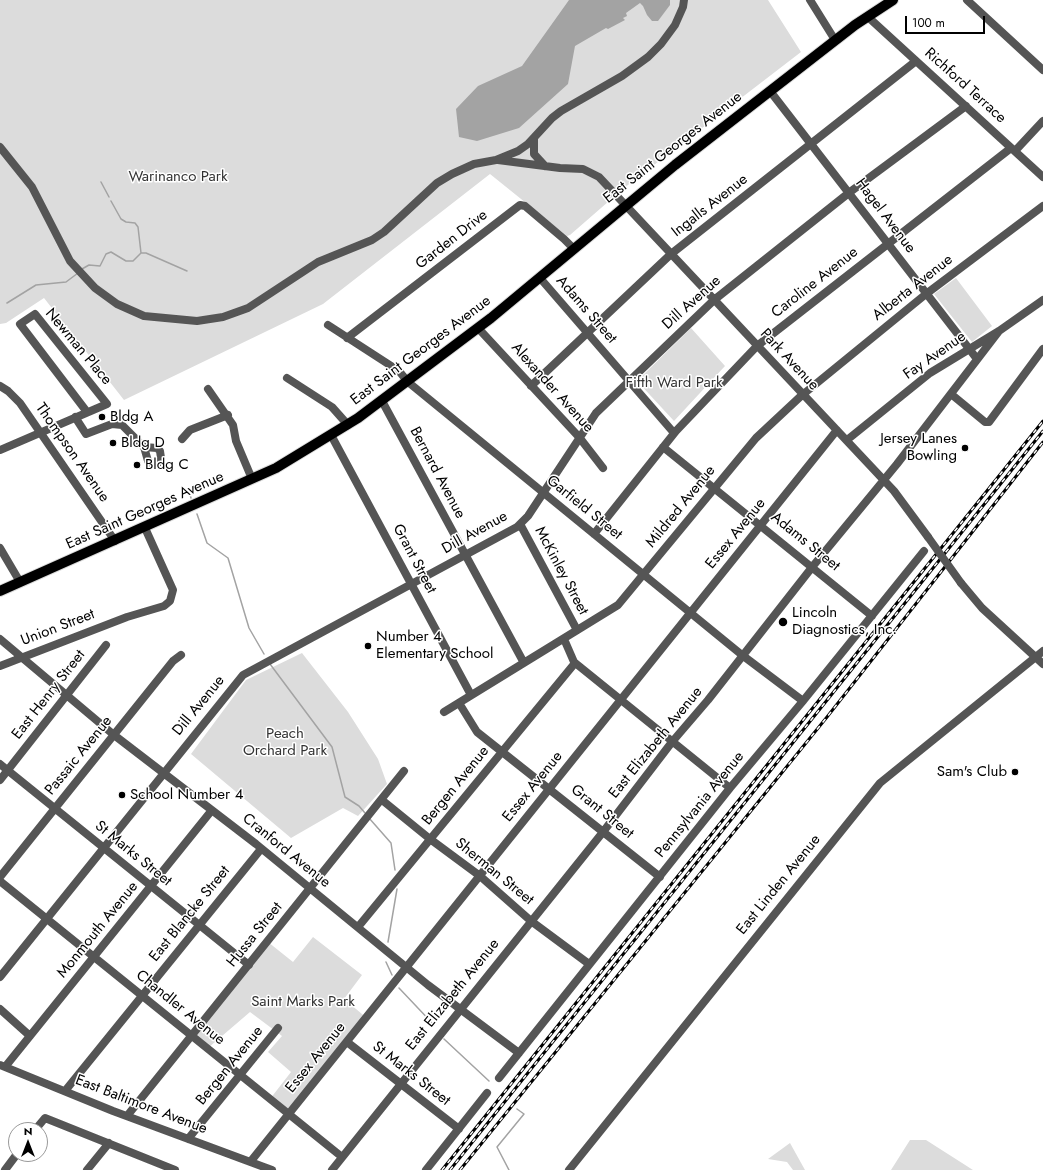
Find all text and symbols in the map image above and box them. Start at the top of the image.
scale bar [907,8,987,34]
text: 100 m [912,14,945,32]
street label: Richford Terrace [920,45,1010,127]
street label: East Saint Georges Avenue [600,88,746,208]
park label: Warinanco Park [128,168,228,186]
street label: Ingalls Avenue [668,171,752,241]
street label: Hagel Avenue [851,175,919,257]
street label: Garden Drive [413,206,491,274]
street label: Caroline Avenue [768,244,862,322]
street label: Alberta Avenue [869,251,957,325]
street label: Dill Avenue [659,272,725,334]
street label: Adams Street [552,273,620,347]
street label: East Saint Georges Avenue [347,292,495,410]
street label: Newman Place [41,305,115,389]
street label: Park Avenue [756,325,822,395]
street label: Fay Avenue [900,328,970,384]
street label: Alexander Avenue [507,339,597,437]
park label: Fifth Ward Park [625,374,723,392]
street label: Thompson Avenue [31,400,113,506]
place label: Bldg A [110,408,153,426]
marker: Bldg A [97,412,107,422]
street label: Bernard Avenue [405,424,469,522]
place label: Jersey Lanes Bowling [880,430,957,465]
place label: Bldg D [121,434,165,452]
marker: Bldg D [108,438,118,448]
marker: Jersey Lanes Bowling [960,443,970,453]
place label: Bldg C [145,456,189,474]
marker: Bldg C [132,460,142,470]
street label: Mildred Avenue [642,462,720,552]
street label: East Saint Georges Avenue [63,468,227,554]
street label: Garfield Street [543,472,625,544]
street label: Essex Avenue [702,495,770,573]
street label: Dill Avenue [439,508,511,558]
street label: Adams Street [767,509,843,575]
street label: Grant Street [388,521,440,597]
street label: McKinley Street [530,524,592,618]
place label: Lincoln Diagnostics, Inc. [792,604,897,639]
street label: Union Street [19,606,97,650]
marker: Lincoln Diagnostics, Inc. [777,616,789,628]
place label: Number 4 Elementary School [376,628,493,663]
marker: Number 4 Elementary School [363,641,373,651]
street label: East Henry Street [9,647,89,743]
street label: Dill Avenue [169,672,229,740]
street label: East Elizabeth Avenue [605,684,707,802]
street label: Passaic Avenue [42,713,116,799]
park label: Peach Orchard Park [243,725,327,760]
street label: Bergen Avenue [419,743,493,829]
street label: Essex Avenue [499,748,567,826]
street label: Pennsylvania Avenue [652,748,748,862]
place label: Sam's Club [937,763,1007,781]
marker: Sam's Club [1010,767,1020,777]
street label: Grant Street [567,781,637,843]
place label: School Number 4 [130,786,243,804]
marker: School Number 4 [117,790,127,800]
street label: Cranford Avenue [238,810,334,892]
street label: St Marks Street [91,818,175,890]
street label: East Linden Avenue [733,831,825,939]
street label: Sherman Street [451,835,537,909]
street label: East Blancke Street [146,862,234,966]
street label: Monmouth Avenue [54,878,142,982]
street label: Hussa Street [223,899,287,971]
street label: East Elizabeth Avenue [402,936,504,1054]
street label: Chandler Avenue [132,967,228,1049]
park label: Saint Marks Park [251,993,355,1011]
street label: Essex Avenue [282,1019,350,1097]
street label: Bergen Avenue [193,1023,267,1109]
street label: St Marks Street [369,1038,453,1110]
street label: East Baltimore Avenue [72,1072,210,1138]
north arrow [8,1122,48,1162]
text: N [24,1123,32,1139]

